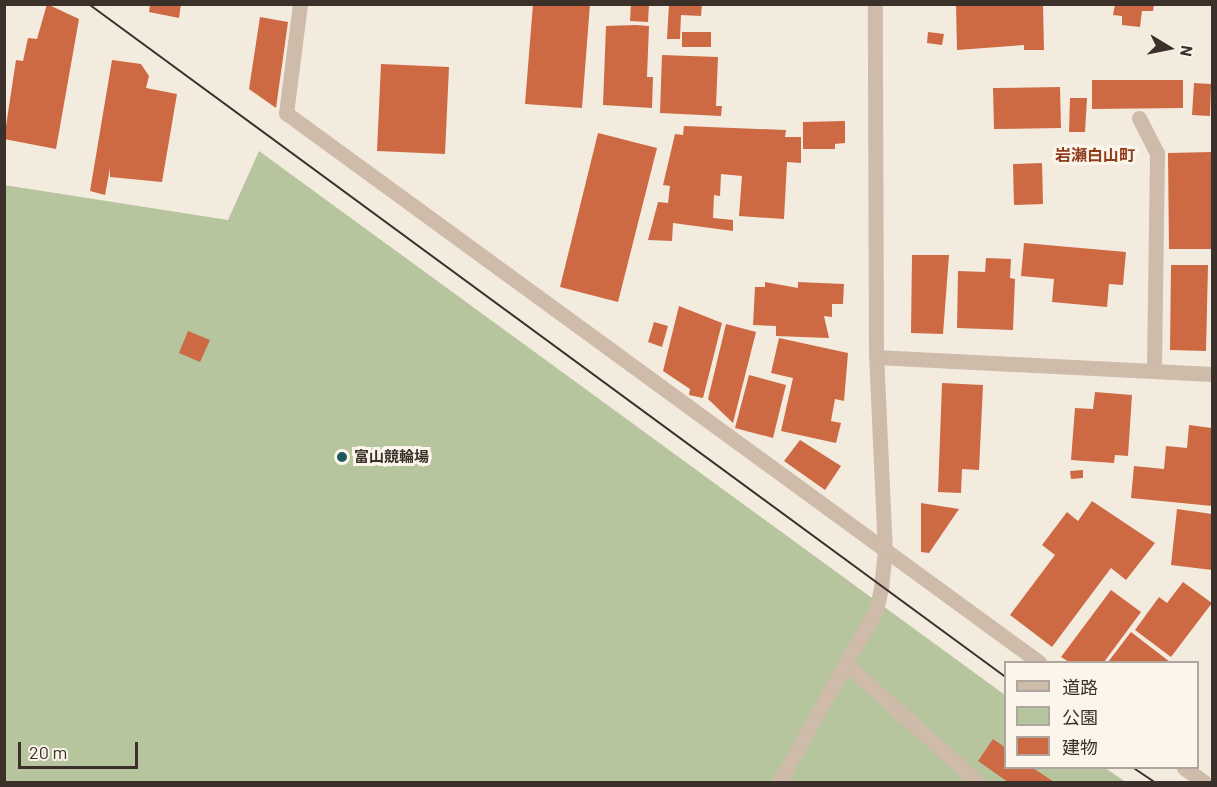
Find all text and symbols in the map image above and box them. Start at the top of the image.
north arrow [1139,18,1199,78]
text: N [1177,44,1197,58]
district label: 岩瀬白山町 [1055,145,1135,165]
place label: 富山競輪場 [354,448,429,466]
marker: 富山競輪場 [335,450,349,464]
legend [1004,661,1199,769]
text: 道路 [1062,676,1098,698]
text: 公園 [1062,706,1098,728]
scale bar [21,730,141,768]
text: 建物 [1062,736,1098,758]
text: 20 m [29,741,67,763]

